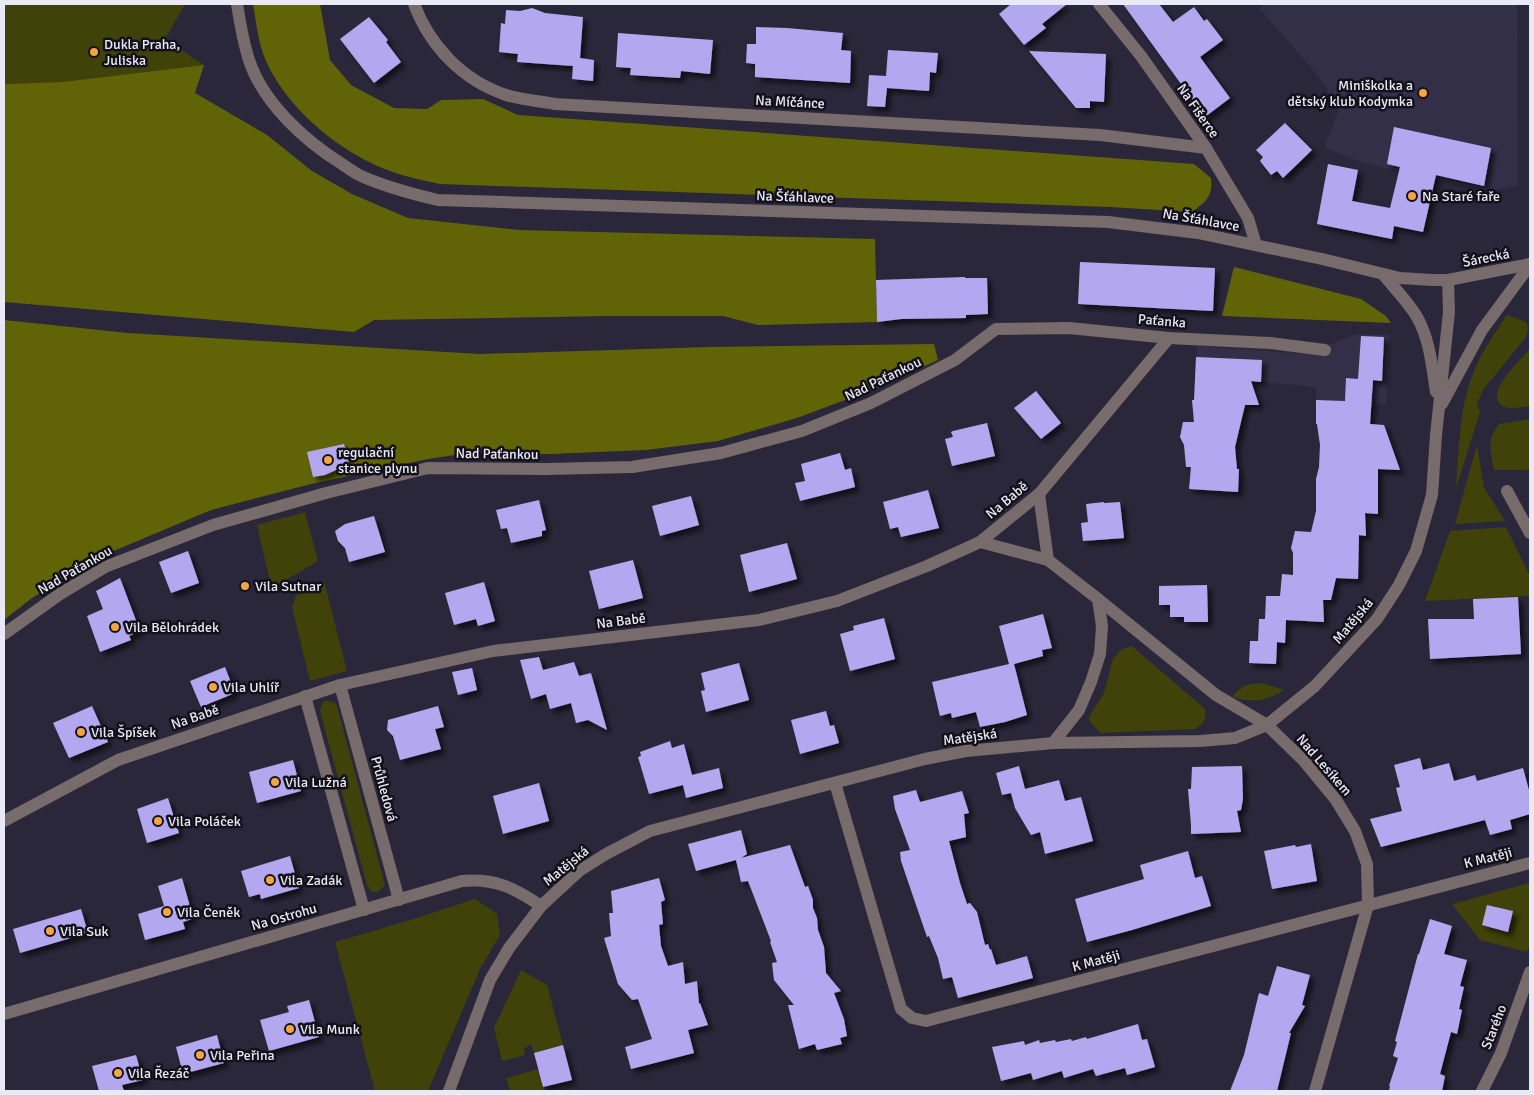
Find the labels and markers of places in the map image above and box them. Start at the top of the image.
place label: Dukla Praha, Juliska [104,36,180,69]
marker: Dukla Praha, Juliska [88,46,100,58]
place label: Miniškolka a dětský klub Kodymka [1287,77,1413,110]
marker: Miniškolka a dětský klub Kodymka [1417,87,1429,99]
place label: Na Staré faře [1422,188,1500,205]
marker: Na Staré faře [1406,190,1418,202]
place label: regulační stanice plynu [338,444,417,477]
marker: regulační stanice plynu [322,454,334,466]
place label: Vila Sutnar [255,578,322,595]
marker: Vila Sutnar [239,580,251,592]
place label: Vila Bělohrádek [125,619,219,636]
marker: Vila Bělohrádek [109,621,121,633]
place label: Vila Uhlíř [223,679,280,696]
marker: Vila Uhlíř [207,681,219,693]
place label: Vila Špíšek [91,724,156,741]
marker: Vila Špíšek [75,726,87,738]
place label: Vila Lužná [285,774,347,791]
marker: Vila Lužná [269,776,281,788]
place label: Vila Poláček [168,813,241,830]
marker: Vila Poláček [152,815,164,827]
place label: Vila Zadák [280,872,342,889]
marker: Vila Zadák [264,874,276,886]
place label: Vila Čeněk [177,904,240,921]
marker: Vila Čeněk [161,906,173,918]
place label: Vila Suk [60,923,109,940]
marker: Vila Suk [44,925,56,937]
place label: Vila Munk [300,1021,360,1038]
marker: Vila Munk [284,1023,296,1035]
place label: Vila Peřina [210,1047,275,1064]
marker: Vila Peřina [194,1049,206,1061]
place label: Vila Řezáč [128,1065,190,1082]
marker: Vila Řezáč [112,1067,124,1079]

